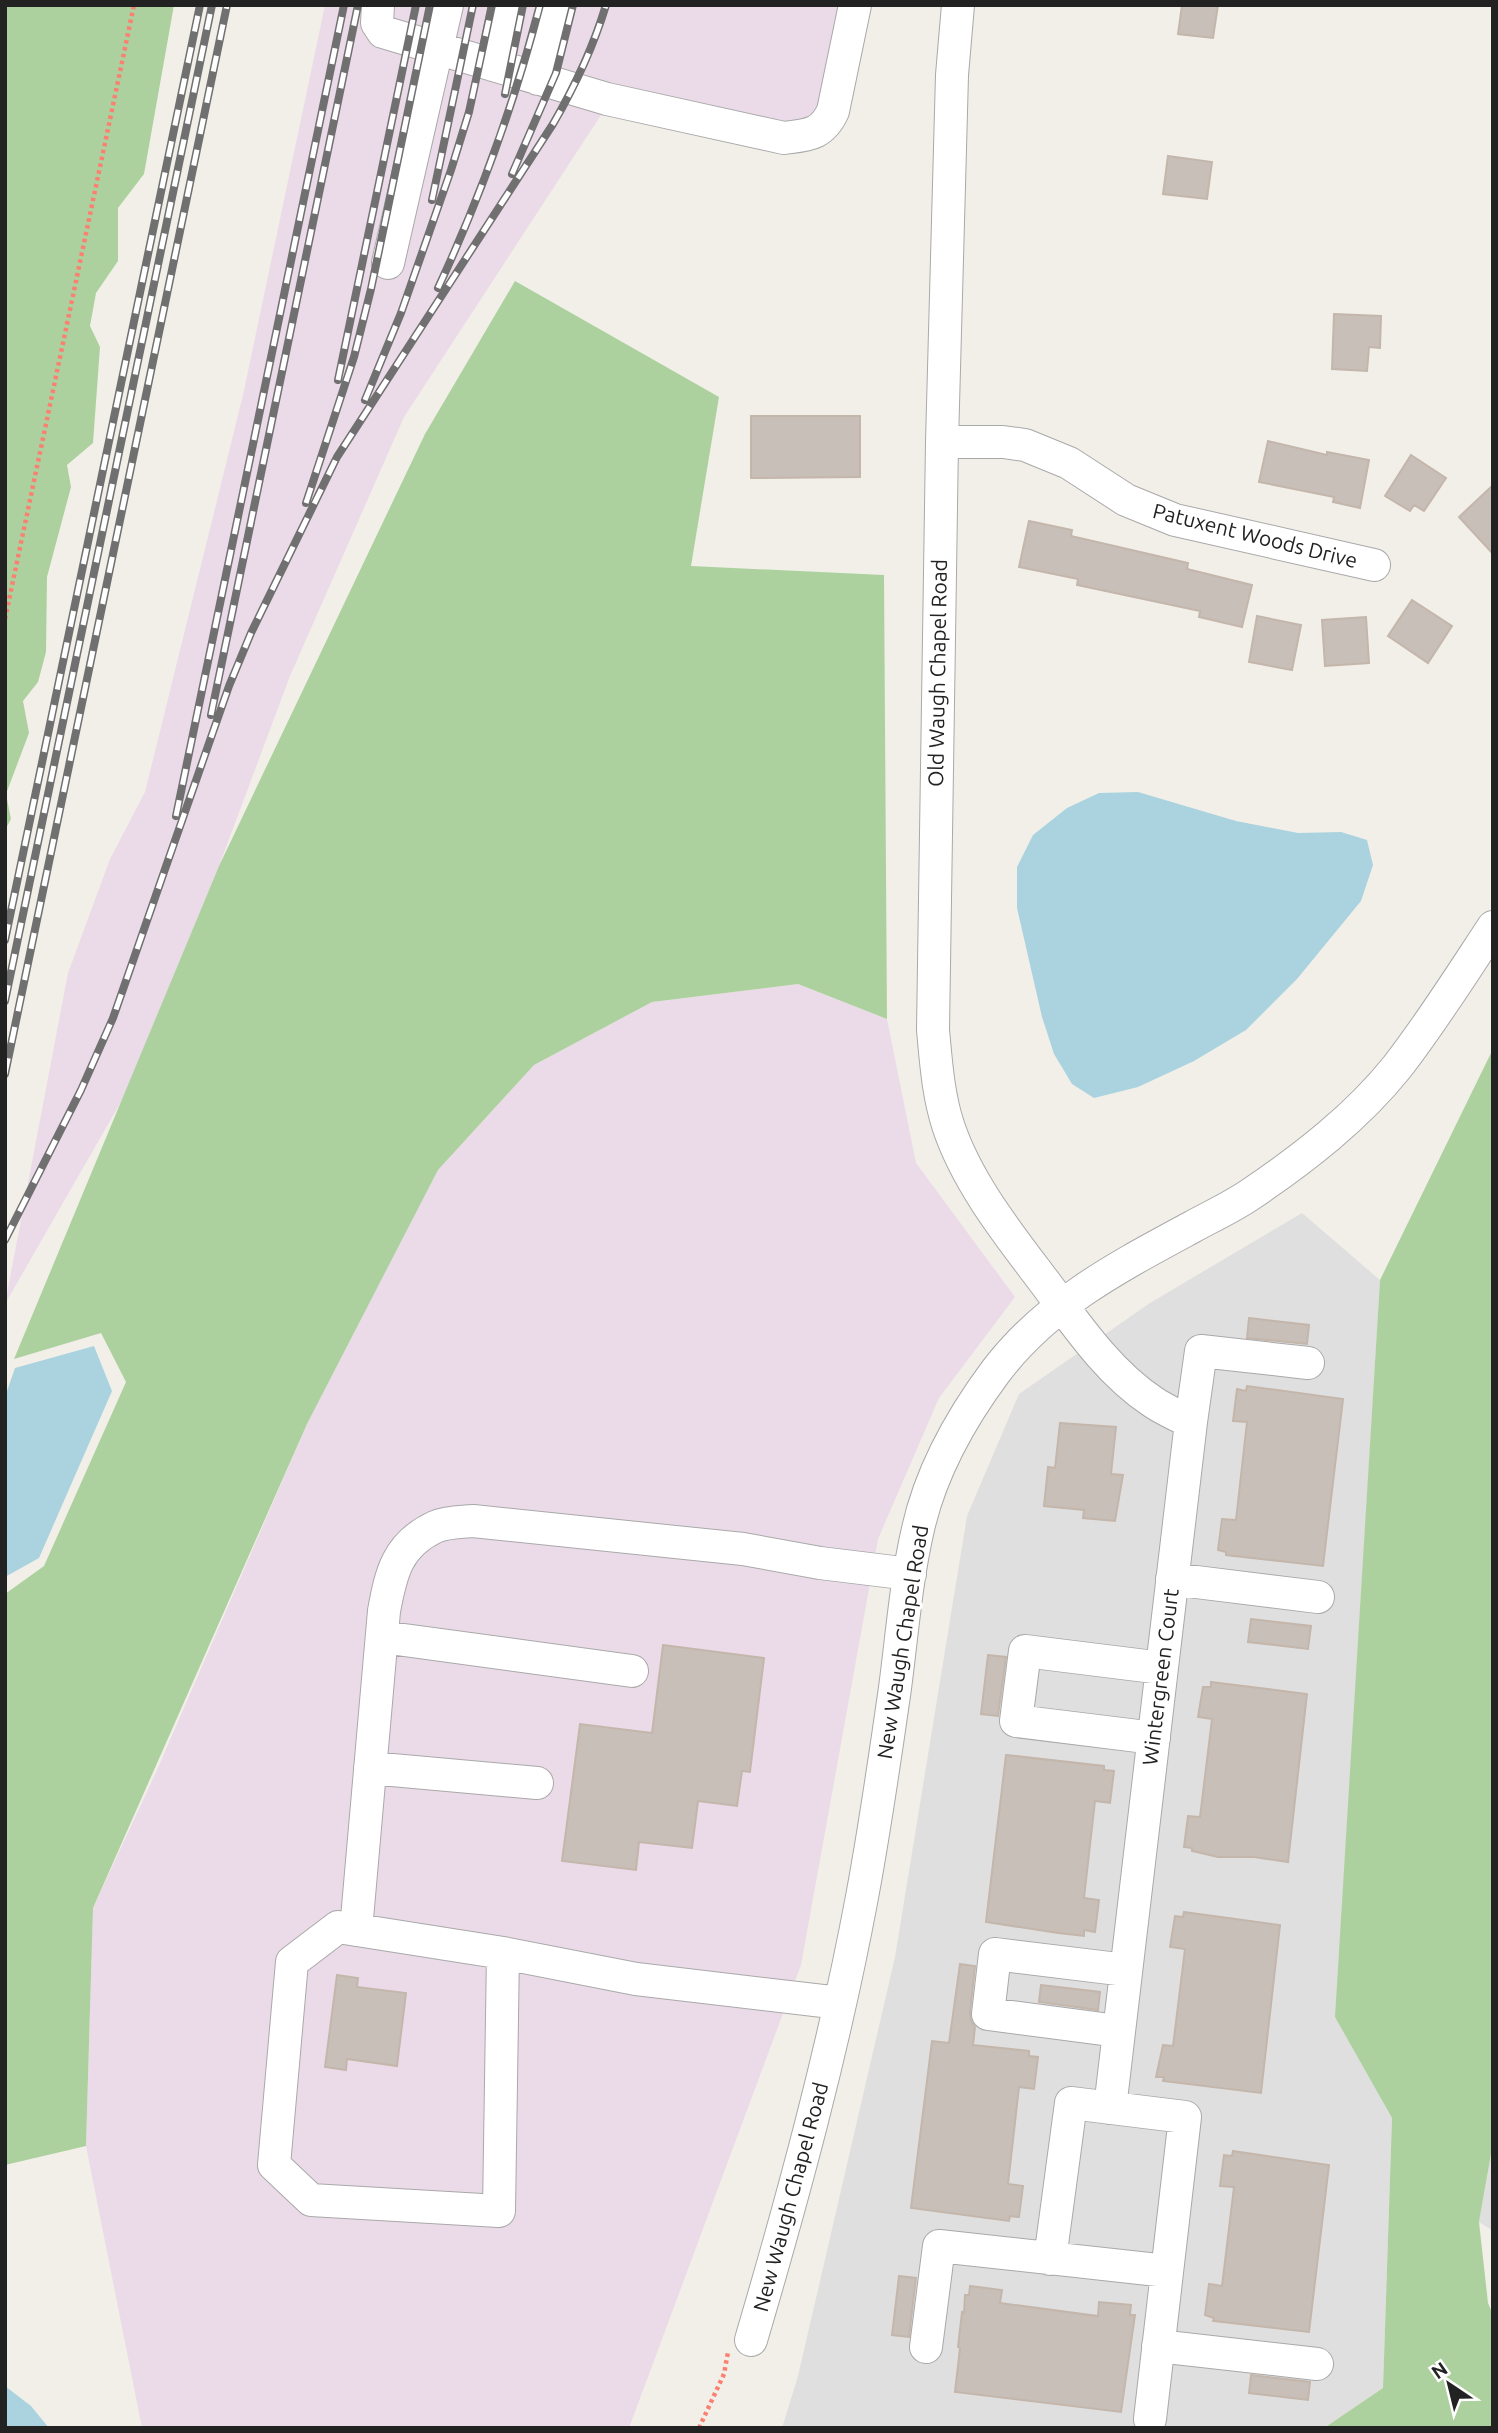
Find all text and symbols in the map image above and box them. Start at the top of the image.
street label: Patuxent Woods Drive [1150,498,1360,572]
street label: Old Waugh Chapel Road [923,559,951,787]
street label: New Waugh Chapel Road [872,1523,932,1761]
street label: Wintergreen Court [1137,1587,1183,1767]
street label: New Waugh Chapel Road [748,2079,832,2314]
north arrow [1414,2349,1484,2419]
text: N [1427,2357,1451,2383]

